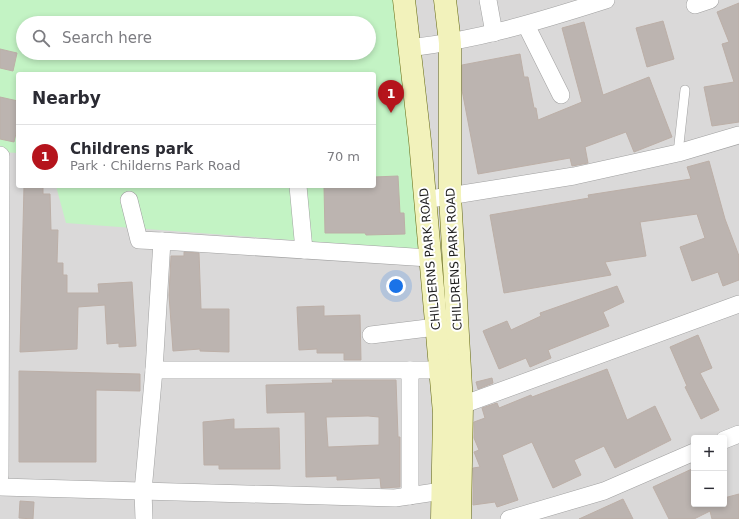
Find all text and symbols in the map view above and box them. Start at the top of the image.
search box [16,16,376,60]
icon: search [30,27,52,49]
text: Search here [62,29,152,47]
pin: 1 [378,80,404,113]
text: Nearby [32,88,101,108]
text: Childrens park [70,140,193,158]
text: 1 [40,149,50,164]
text: 70 m [327,149,360,164]
text: Park · Childerns Park Road [70,158,240,173]
street label: CHILDERNS PARK ROAD [417,187,443,331]
street label: CHILDRENS PARK ROAD [443,187,465,331]
your location [386,276,406,296]
map controls [691,435,727,507]
button: + [691,435,727,471]
button: − [691,471,727,507]

